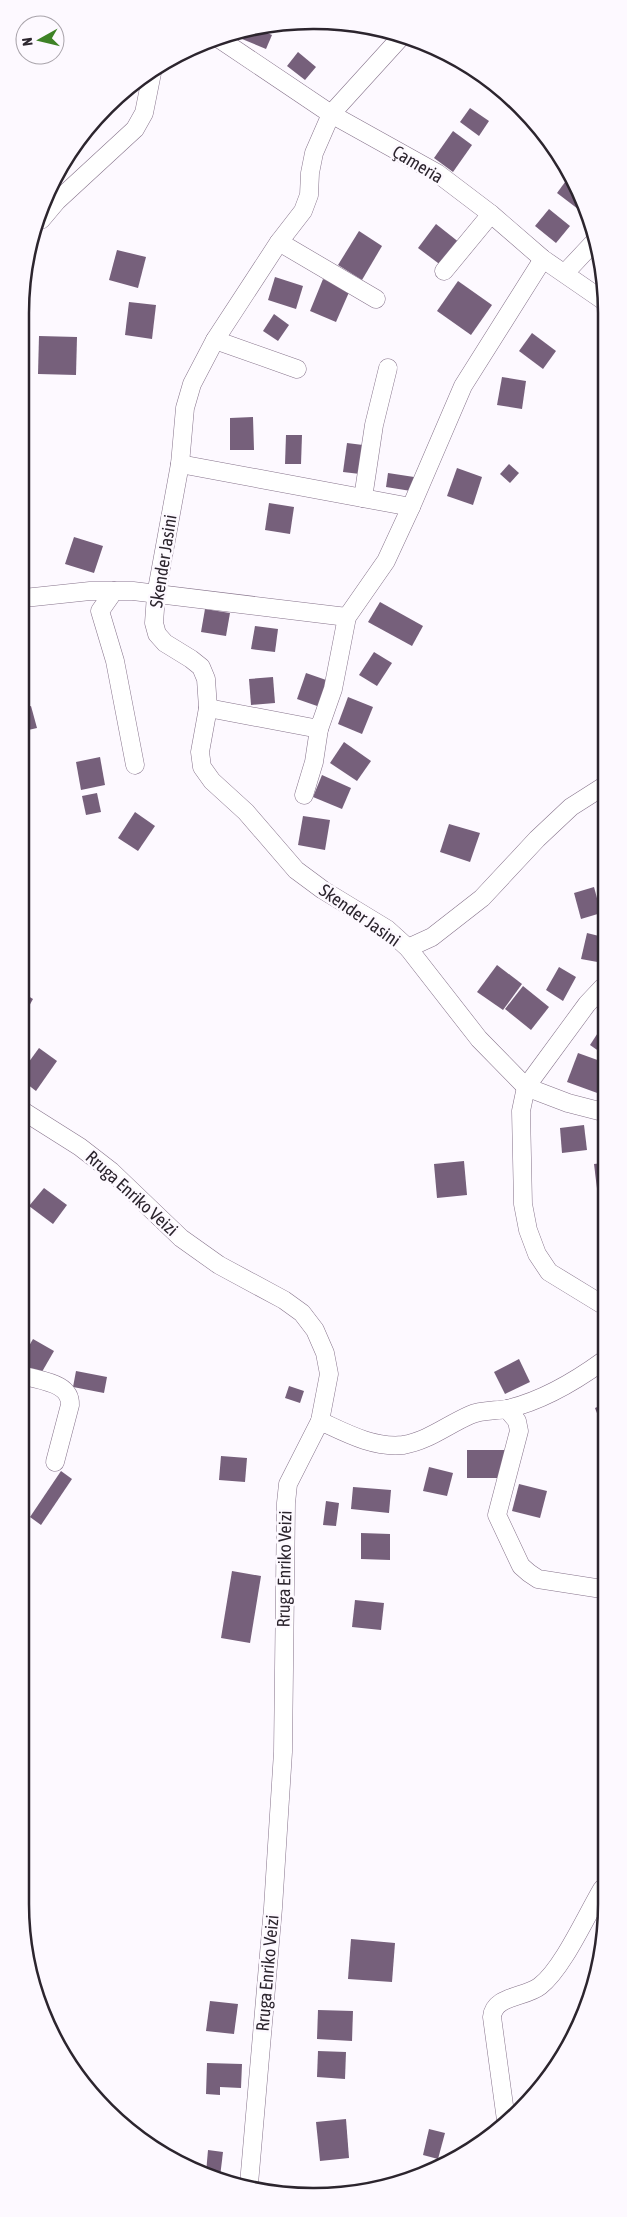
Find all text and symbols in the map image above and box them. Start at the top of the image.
north arrow [15,15,65,65]
text: N [19,37,36,47]
street label: Çameria [389,141,447,187]
street label: Skender Jasini [145,513,181,609]
street label: Skender Jasini [315,879,405,951]
street label: Rruga Enriko Veizi [82,1146,182,1240]
street label: Rruga Enriko Veizi [272,1510,296,1628]
street label: Rruga Enriko Veizi [251,1914,283,2032]

